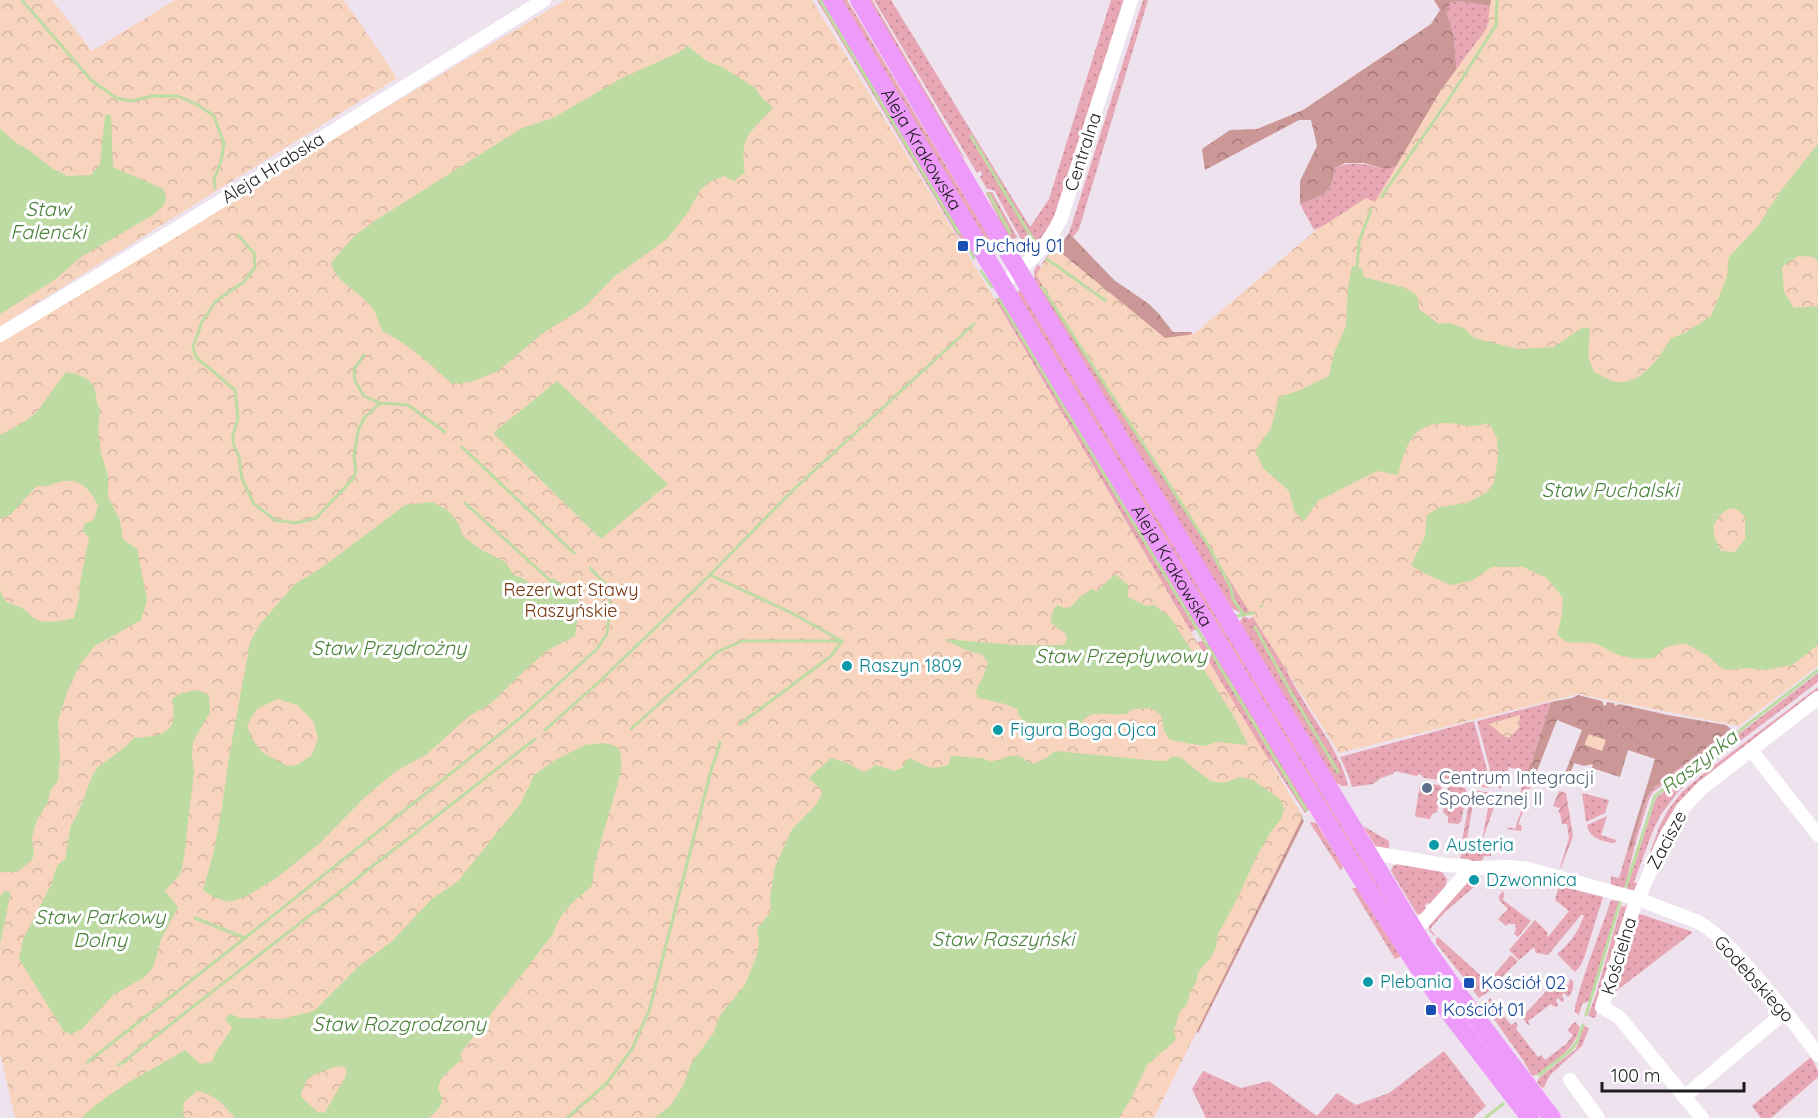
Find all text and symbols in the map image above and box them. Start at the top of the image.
street label: Aleja Krakowska [876,84,967,214]
street label: Centralna [1059,110,1106,194]
street label: Aleja Hrabska [217,127,328,208]
water label: Staw Falencki [10,196,89,244]
place label: Puchały 01 [975,234,1063,257]
marker: Puchały 01 [956,239,970,253]
water label: Staw Puchalski [1542,477,1681,502]
street label: Aleja Krakowska [1126,500,1218,631]
park label: Rezerwat Stawy Raszyńskie [504,578,638,622]
water label: Staw Przydrożny [312,635,468,660]
water label: Staw Przepływowy [1035,643,1209,668]
place label: Raszyn 1809 [859,654,962,677]
marker: Raszyn 1809 [840,659,854,673]
place label: Figura Boga Ojca [1010,718,1156,741]
marker: Figura Boga Ojca [991,723,1005,737]
water label: Raszynka [1655,723,1743,799]
place label: Centrum Integracji Społecznej II [1439,766,1594,810]
marker: Centrum Integracji Społecznej II [1420,781,1434,795]
street label: Zacisze [1642,807,1691,873]
place label: Austeria [1446,833,1514,856]
marker: Austeria [1427,838,1441,852]
place label: Dzwonnica [1486,868,1577,891]
marker: Dzwonnica [1467,873,1481,887]
water label: Staw Parkowy Dolny [35,904,167,952]
street label: Kościelna [1596,914,1641,997]
water label: Staw Raszyński [932,926,1077,951]
street label: Godebskiego [1709,930,1799,1027]
place label: Plebania [1380,970,1452,993]
place label: Kościół 02 [1481,971,1566,994]
marker: Plebania [1361,975,1375,989]
marker: Kościół 02 [1462,976,1476,990]
place label: Kościół 01 [1443,998,1525,1021]
marker: Kościół 01 [1424,1003,1438,1017]
water label: Staw Rozgrodzony [312,1011,487,1036]
scale bar [1602,1055,1744,1093]
text: 100 m [1611,1064,1660,1087]

